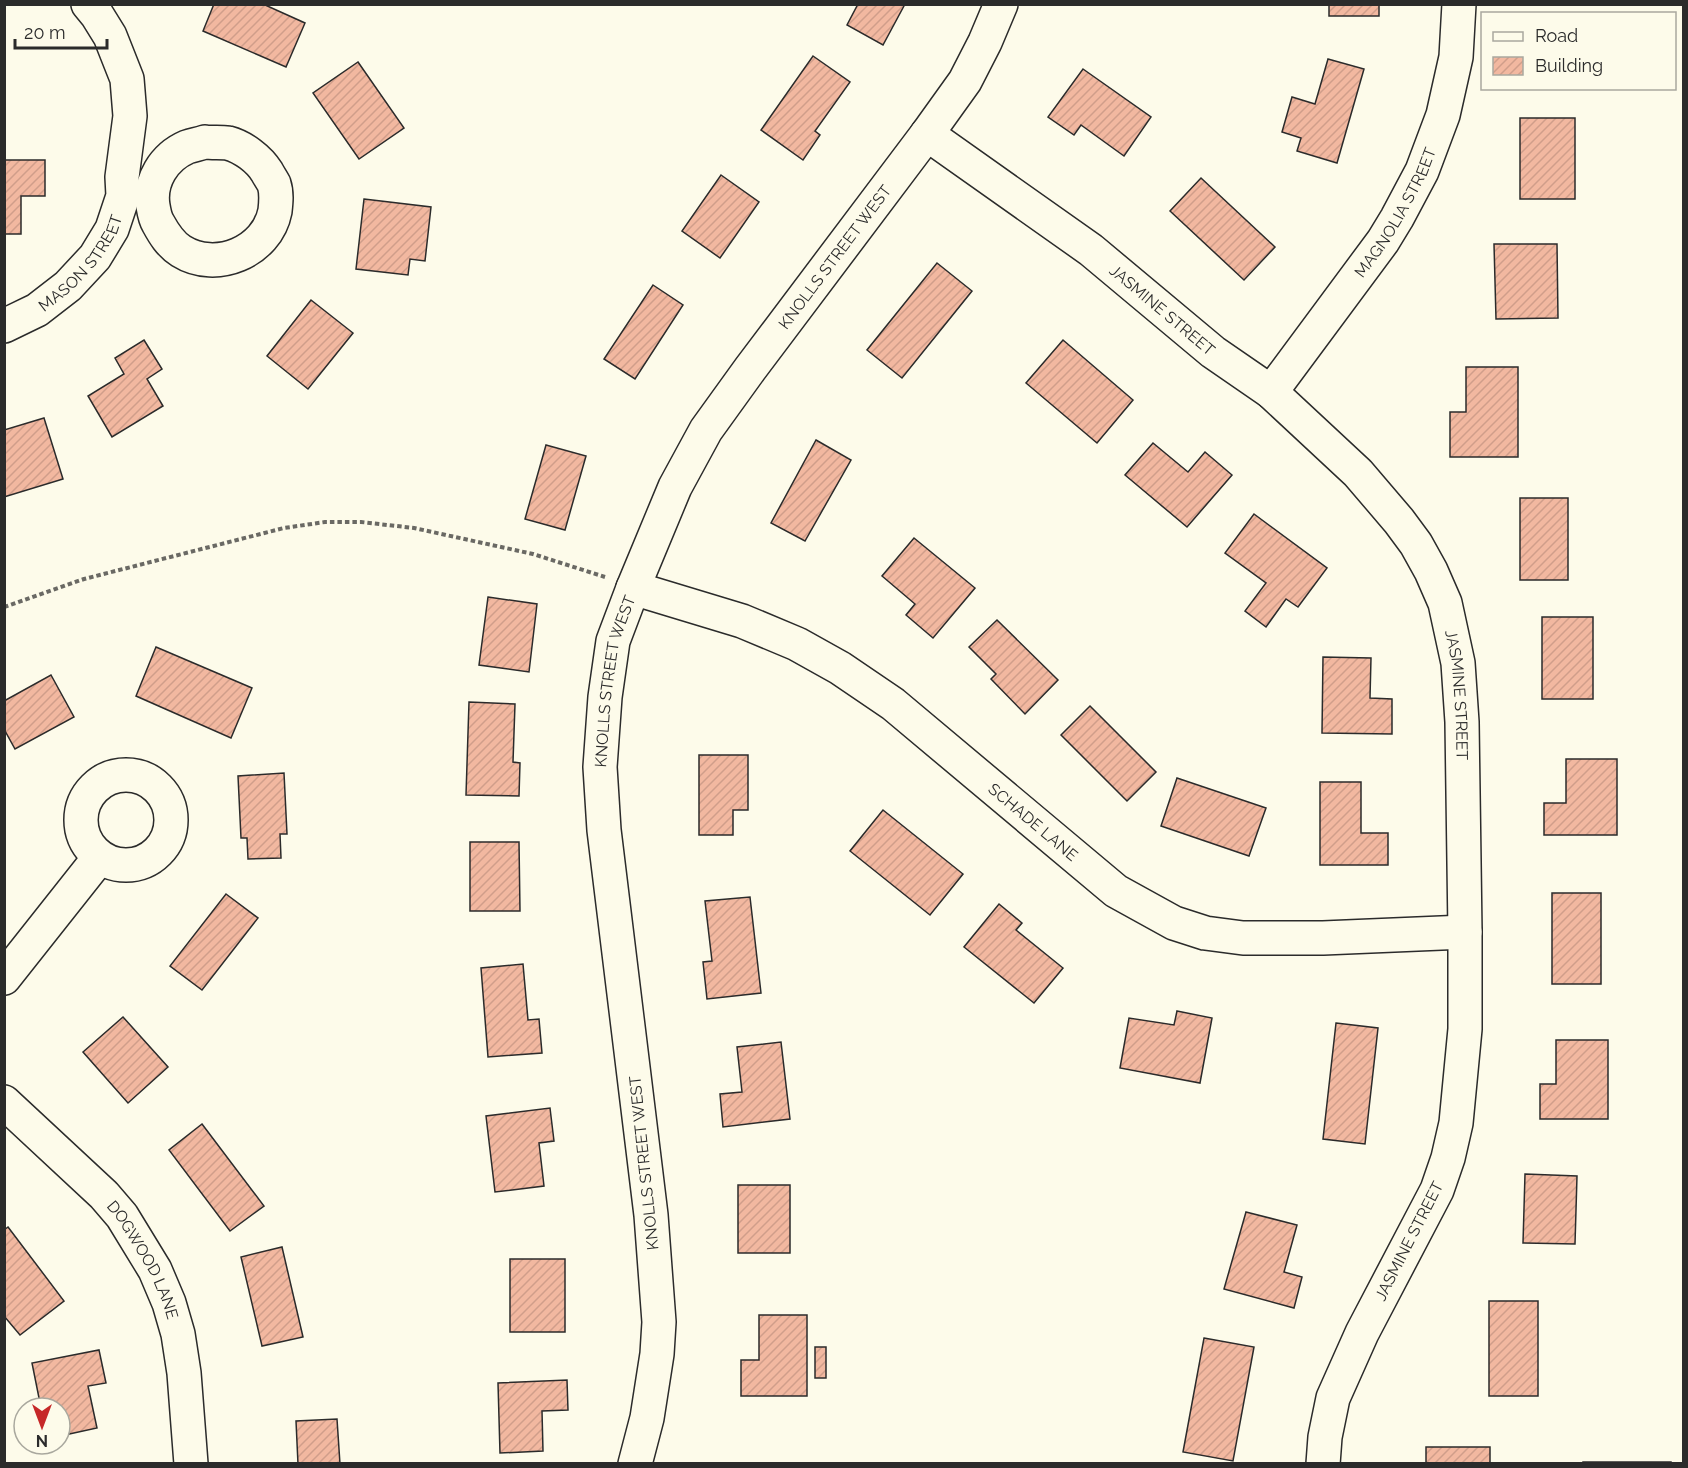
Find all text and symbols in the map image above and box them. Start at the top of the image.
scale bar [15,12,106,50]
legend [1481,12,1676,90]
text: 20 m [24,22,66,43]
text: Road [1535,25,1578,46]
text: Building [1535,55,1603,76]
street label: MAGNOLIA STREET [1350,145,1440,281]
street label: KNOLLS STREET WEST [774,181,895,333]
street label: MASON STREET [35,212,126,315]
street label: JASMINE STREET [1106,260,1219,359]
street label: KNOLLS STREET WEST [591,592,639,768]
street label: JASMINE STREET [1442,628,1472,761]
street label: SCHADE LANE [985,779,1082,865]
street label: KNOLLS STREET WEST [625,1075,663,1251]
street label: JASMINE STREET [1371,1178,1447,1304]
street label: DOGWOOD LANE [103,1196,183,1321]
north arrow [12,1396,72,1456]
text: N [36,1431,48,1450]

